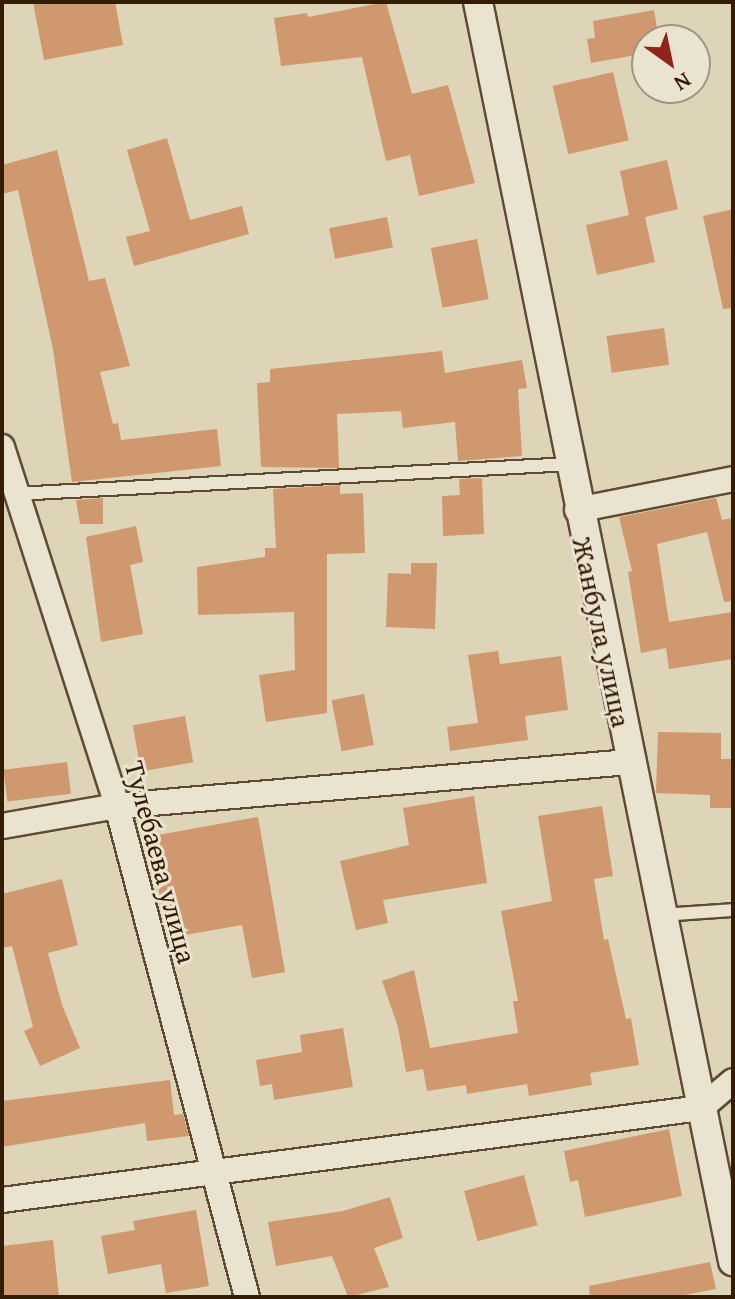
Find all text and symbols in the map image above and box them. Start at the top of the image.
north arrow [631,24,711,104]
text: N [668,65,698,100]
street label: Жанбула улица [565,534,639,730]
street label: Тулебаева улица [118,757,204,967]

